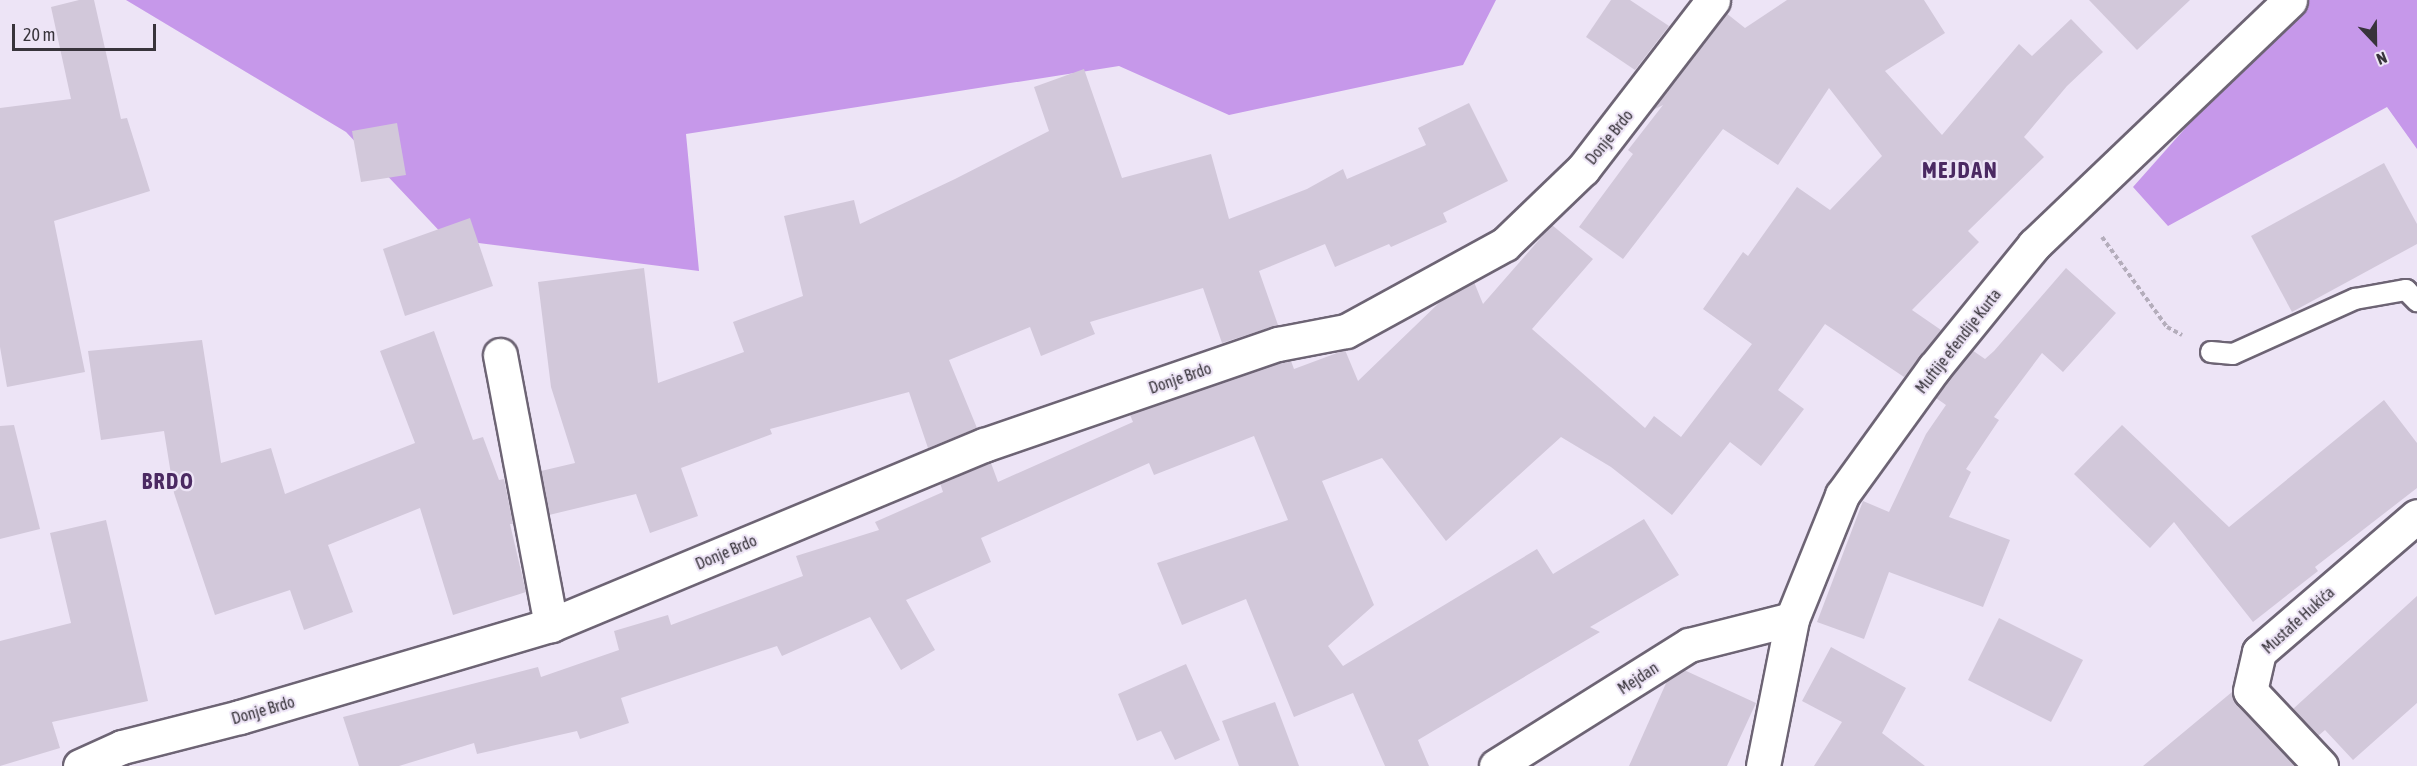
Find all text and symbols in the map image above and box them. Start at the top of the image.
scale bar [15,12,159,50]
north arrow [2345,12,2405,72]
text: 20 m [23,24,55,45]
text: N [2374,49,2390,69]
street label: Donje Brdo [1581,106,1637,168]
district label: MEJDAN [1922,158,1998,184]
street label: Muftije efendije Kurta [1911,285,2005,397]
street label: Donje Brdo [1146,358,1214,398]
district label: BRDO [142,469,194,495]
street label: Donje Brdo [692,531,760,573]
street label: Mustafe Hukića [2258,583,2338,657]
street label: Mejdan [1614,658,1662,698]
street label: Donje Brdo [229,692,297,728]

